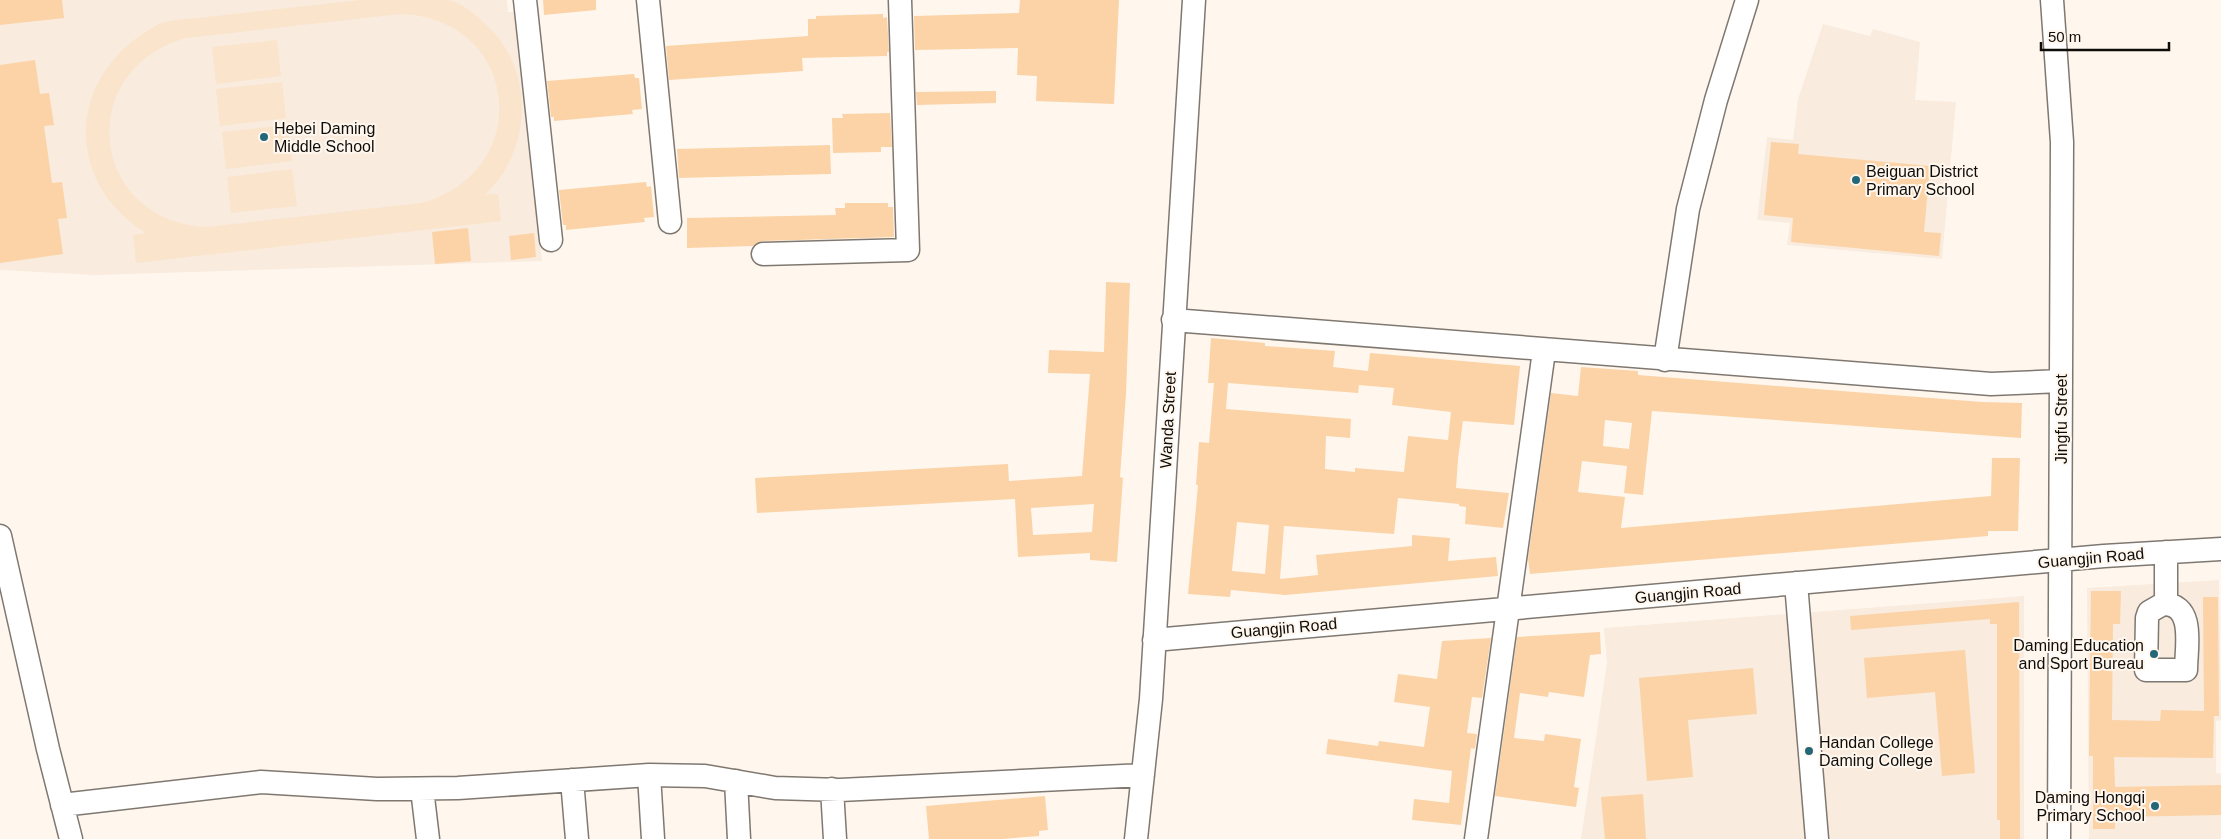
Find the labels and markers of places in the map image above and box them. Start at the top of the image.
place label: Hebei Daming Middle School [274,120,375,155]
marker: Hebei Daming Middle School [258,131,270,143]
place label: Beiguan District Primary School [1866,163,1979,198]
marker: Beiguan District Primary School [1850,174,1862,186]
place label: Daming Education and Sport Bureau [2013,637,2144,672]
marker: Daming Education and Sport Bureau [2148,648,2160,660]
place label: Handan College Daming College [1819,734,1934,769]
marker: Handan College Daming College [1803,745,1815,757]
place label: Daming Hongqi Primary School [2035,789,2145,824]
marker: Daming Hongqi Primary School [2149,800,2161,812]

